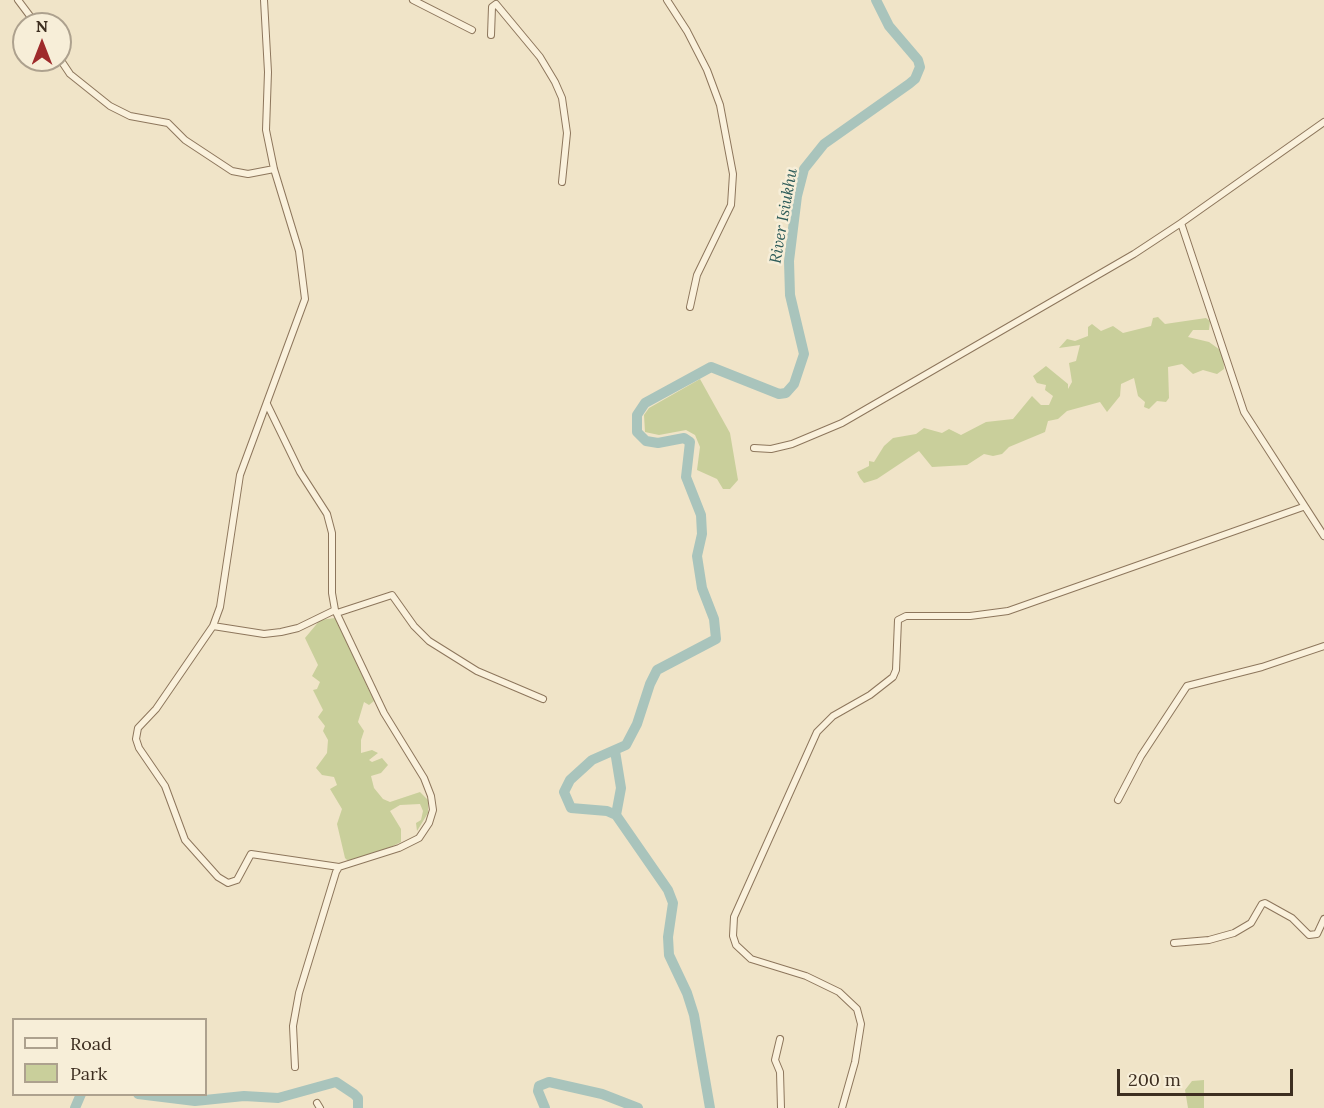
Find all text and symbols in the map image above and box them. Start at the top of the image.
north arrow [12,12,72,72]
text: N [36,16,48,36]
water label: River Isiukhu [766,167,802,265]
legend [12,1018,207,1096]
text: Road [70,1032,112,1055]
scale bar [1120,1057,1296,1095]
text: Park [70,1062,107,1085]
text: 200 m [1128,1068,1181,1091]

